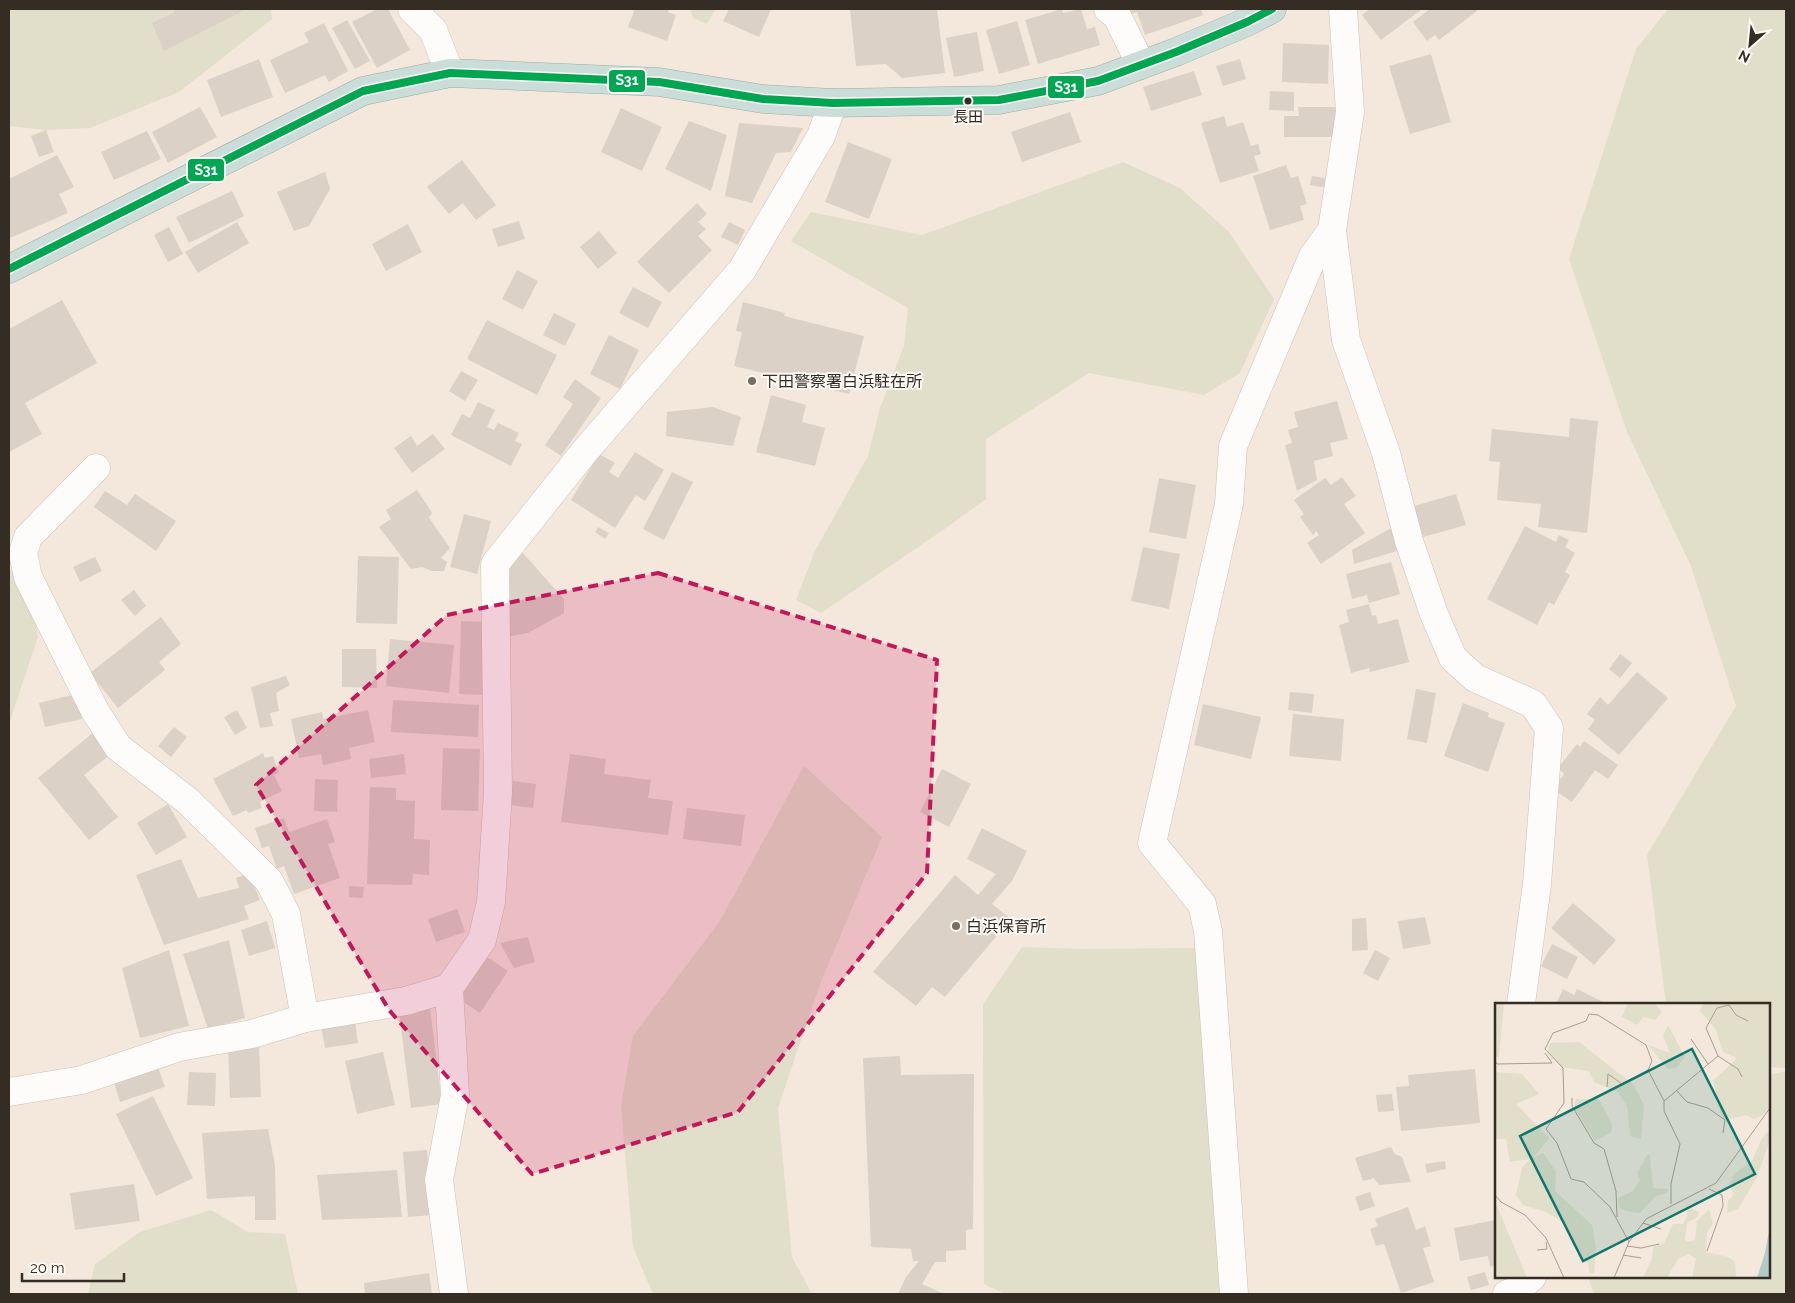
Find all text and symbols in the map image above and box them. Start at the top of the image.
north arrow [1725,20,1775,70]
text: N [1736,47,1752,66]
line badge: S31 [608,69,646,93]
text: S31 [615,72,639,88]
line badge: S31 [1047,75,1085,99]
text: S31 [1054,79,1078,95]
marker: 長田 [963,96,973,106]
place label: 長田 [953,108,983,126]
line badge: S31 [187,158,225,182]
text: S31 [194,162,218,178]
place label: 下田警察署白浜駐在所 [762,372,922,391]
marker: 下田警察署白浜駐在所 [746,375,758,387]
place label: 白浜保育所 [966,917,1046,936]
marker: 白浜保育所 [950,920,962,932]
inset map [1495,1003,1770,1278]
scale bar [22,1250,125,1282]
text: 20 m [30,1259,65,1277]

